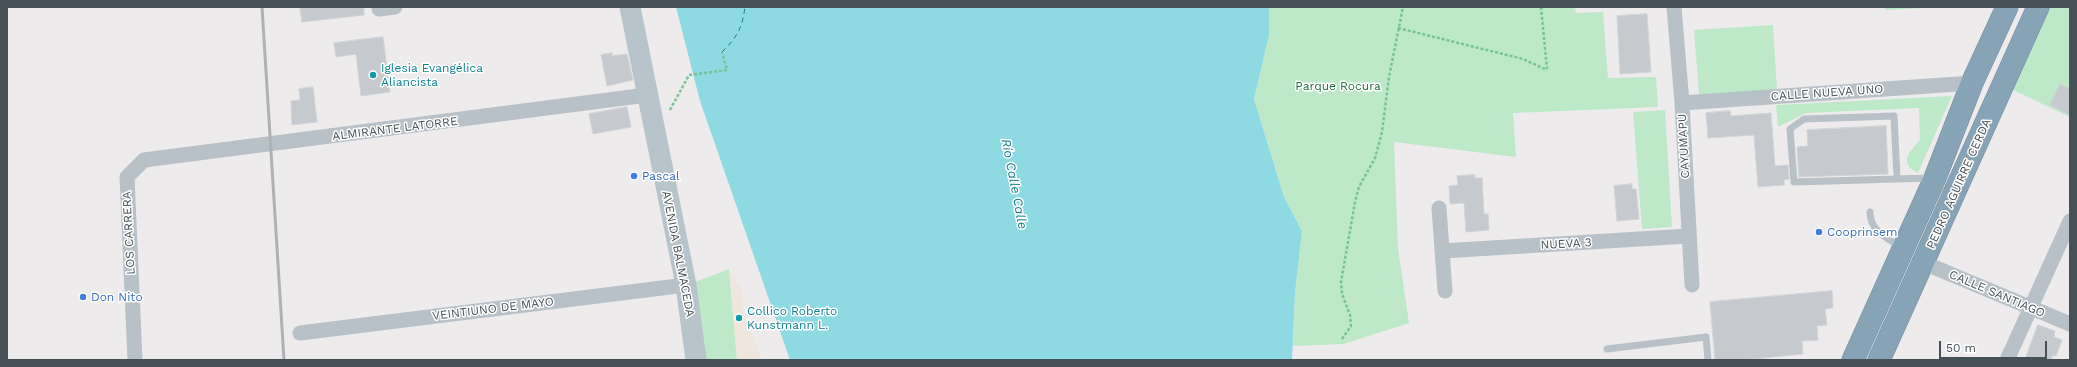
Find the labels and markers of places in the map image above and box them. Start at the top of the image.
place label: Iglesia Evangélica Aliancista [381,61,483,89]
marker: Iglesia Evangélica Aliancista [368,70,378,80]
place label: Pascal [642,169,680,183]
marker: Pascal [629,171,639,181]
place label: Cooprinsem [1827,225,1897,239]
marker: Cooprinsem [1814,227,1824,237]
place label: Don Nito [91,290,143,304]
marker: Don Nito [78,292,88,302]
place label: Collico Roberto Kunstmann L. [747,304,837,332]
marker: Collico Roberto Kunstmann L. [734,313,744,323]

